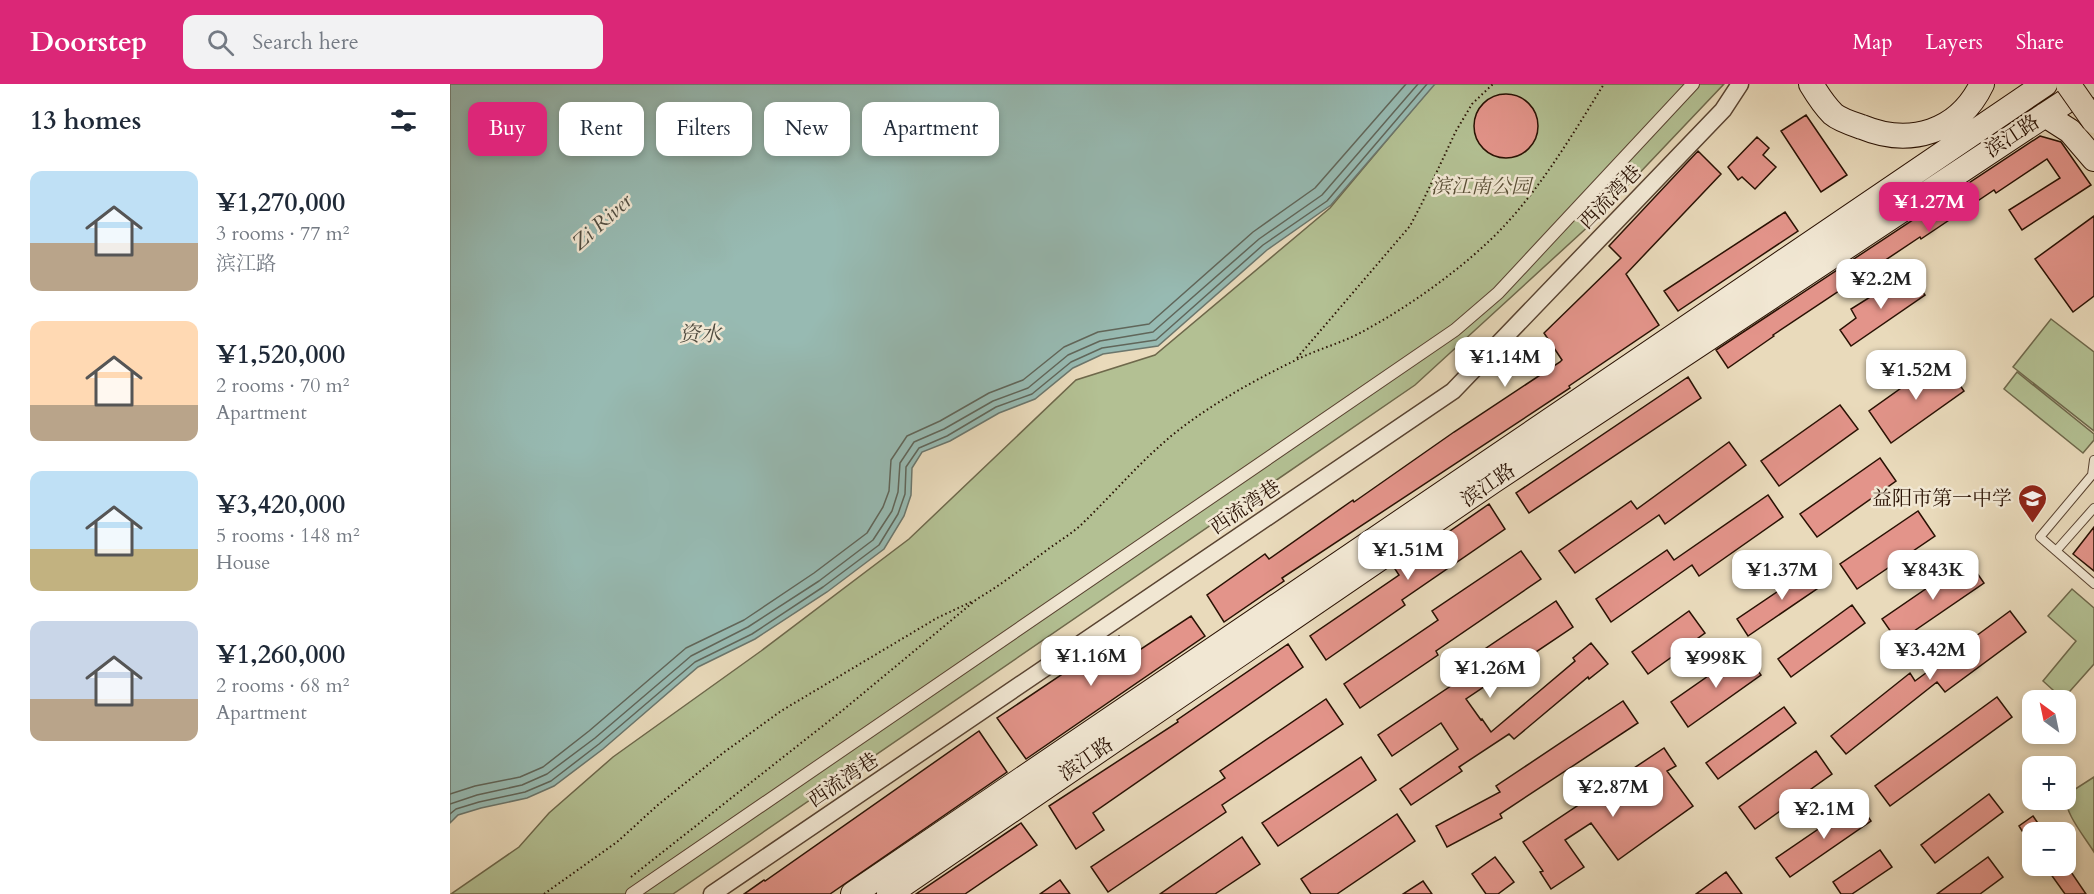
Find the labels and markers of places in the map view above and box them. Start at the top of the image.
pin: ¥1.27M [1880,182,1978,233]
pin: ¥2.2M [1839,259,1923,310]
pin: ¥1.14M [1456,337,1554,388]
pin: ¥1.52M [1867,350,1965,401]
school or university icon: 益阳市第一中学 [2017,482,2049,524]
place label: 益阳市第一中学 [1872,485,2012,512]
pin: ¥1.51M [1359,530,1457,581]
pin: ¥1.37M [1733,550,1831,601]
pin: ¥843K [1891,550,1975,601]
pin: ¥3.42M [1881,630,1979,681]
pin: ¥1.16M [1042,636,1140,687]
pin: ¥998K [1674,638,1758,689]
pin: ¥1.26M [1441,648,1539,699]
pin: ¥2.87M [1564,767,1662,818]
pin: ¥2.1M [1782,789,1866,840]

